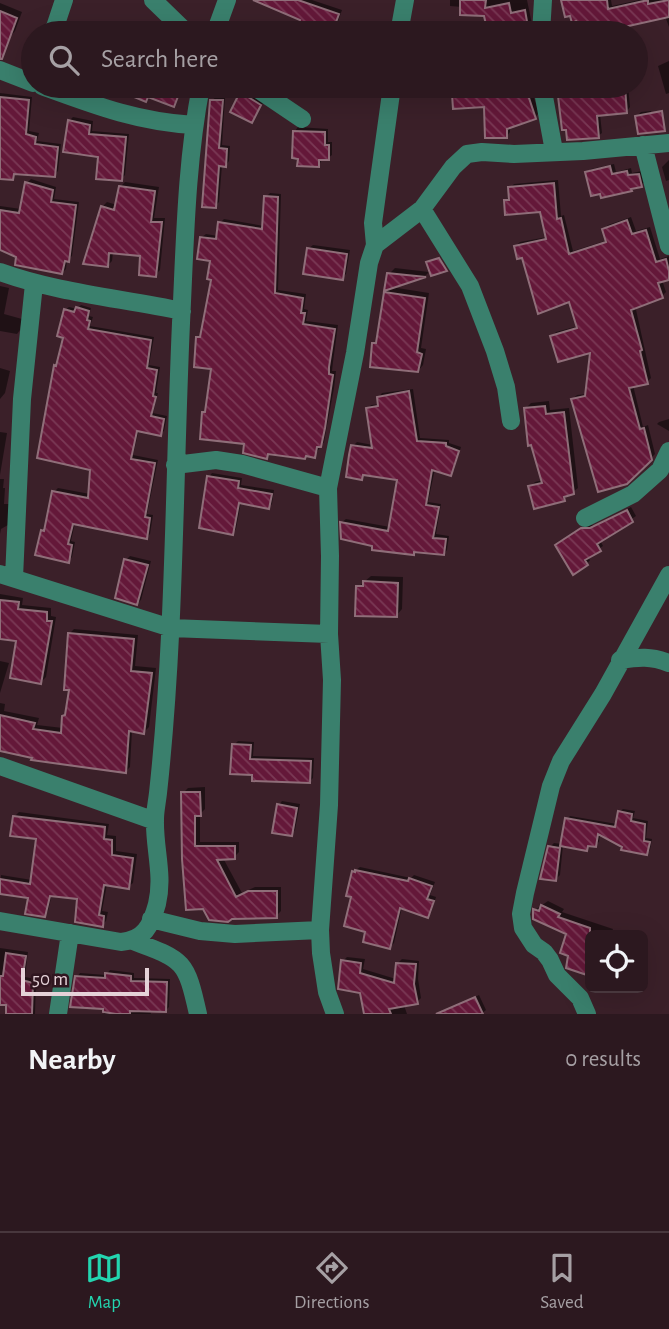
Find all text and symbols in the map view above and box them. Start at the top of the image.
search box [21,21,648,98]
icon: search [45,41,83,79]
text: Search here [101,46,219,72]
map controls [585,930,648,993]
button: locate [585,930,648,993]
scale bar [21,965,149,997]
text: 50 m [32,970,68,989]
text: Nearby [28,1045,116,1075]
text: 0 results [565,1048,641,1071]
tab: Map [85,1249,123,1314]
tab: Directions [294,1249,370,1314]
tab: Saved [540,1249,584,1314]

